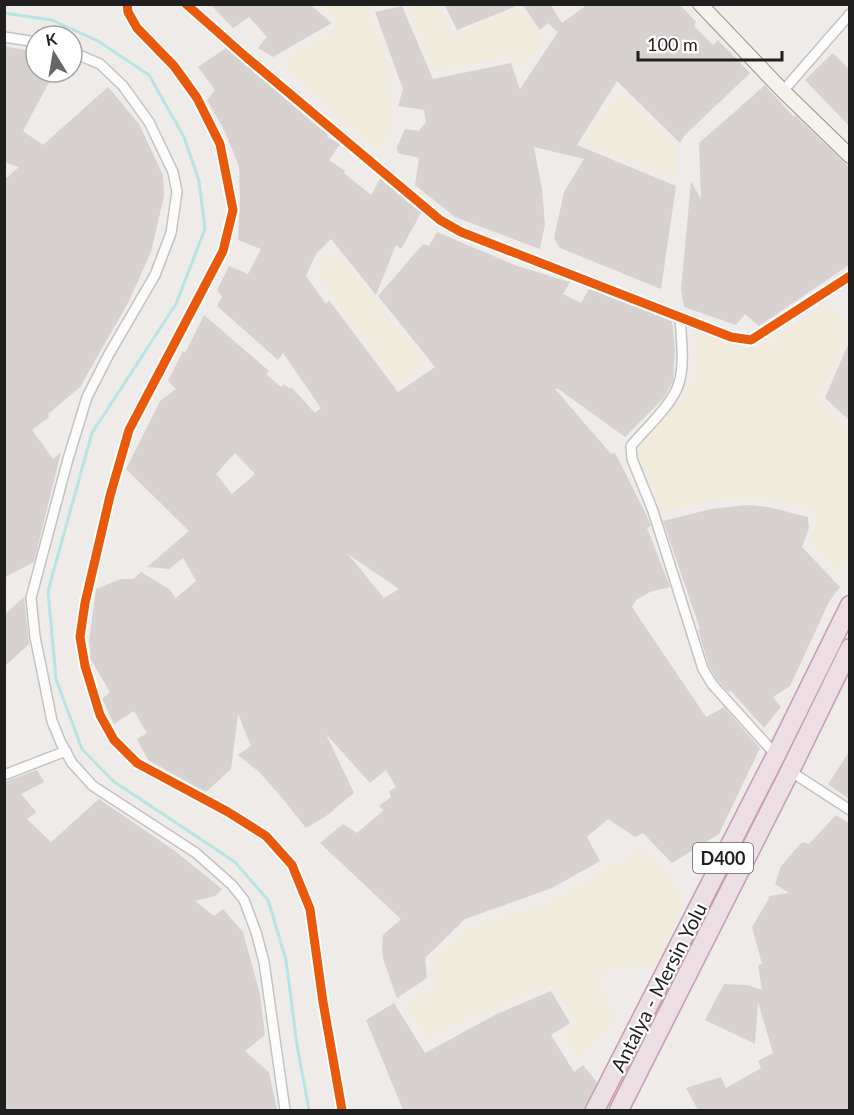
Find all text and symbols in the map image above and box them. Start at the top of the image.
north arrow [24,24,84,84]
scale bar [638,24,782,62]
text: K [44,28,59,49]
text: 100 m [647,33,698,55]
road number: D400 [693,843,753,873]
street label: Antalya - Mersin Yolu [605,898,711,1076]

